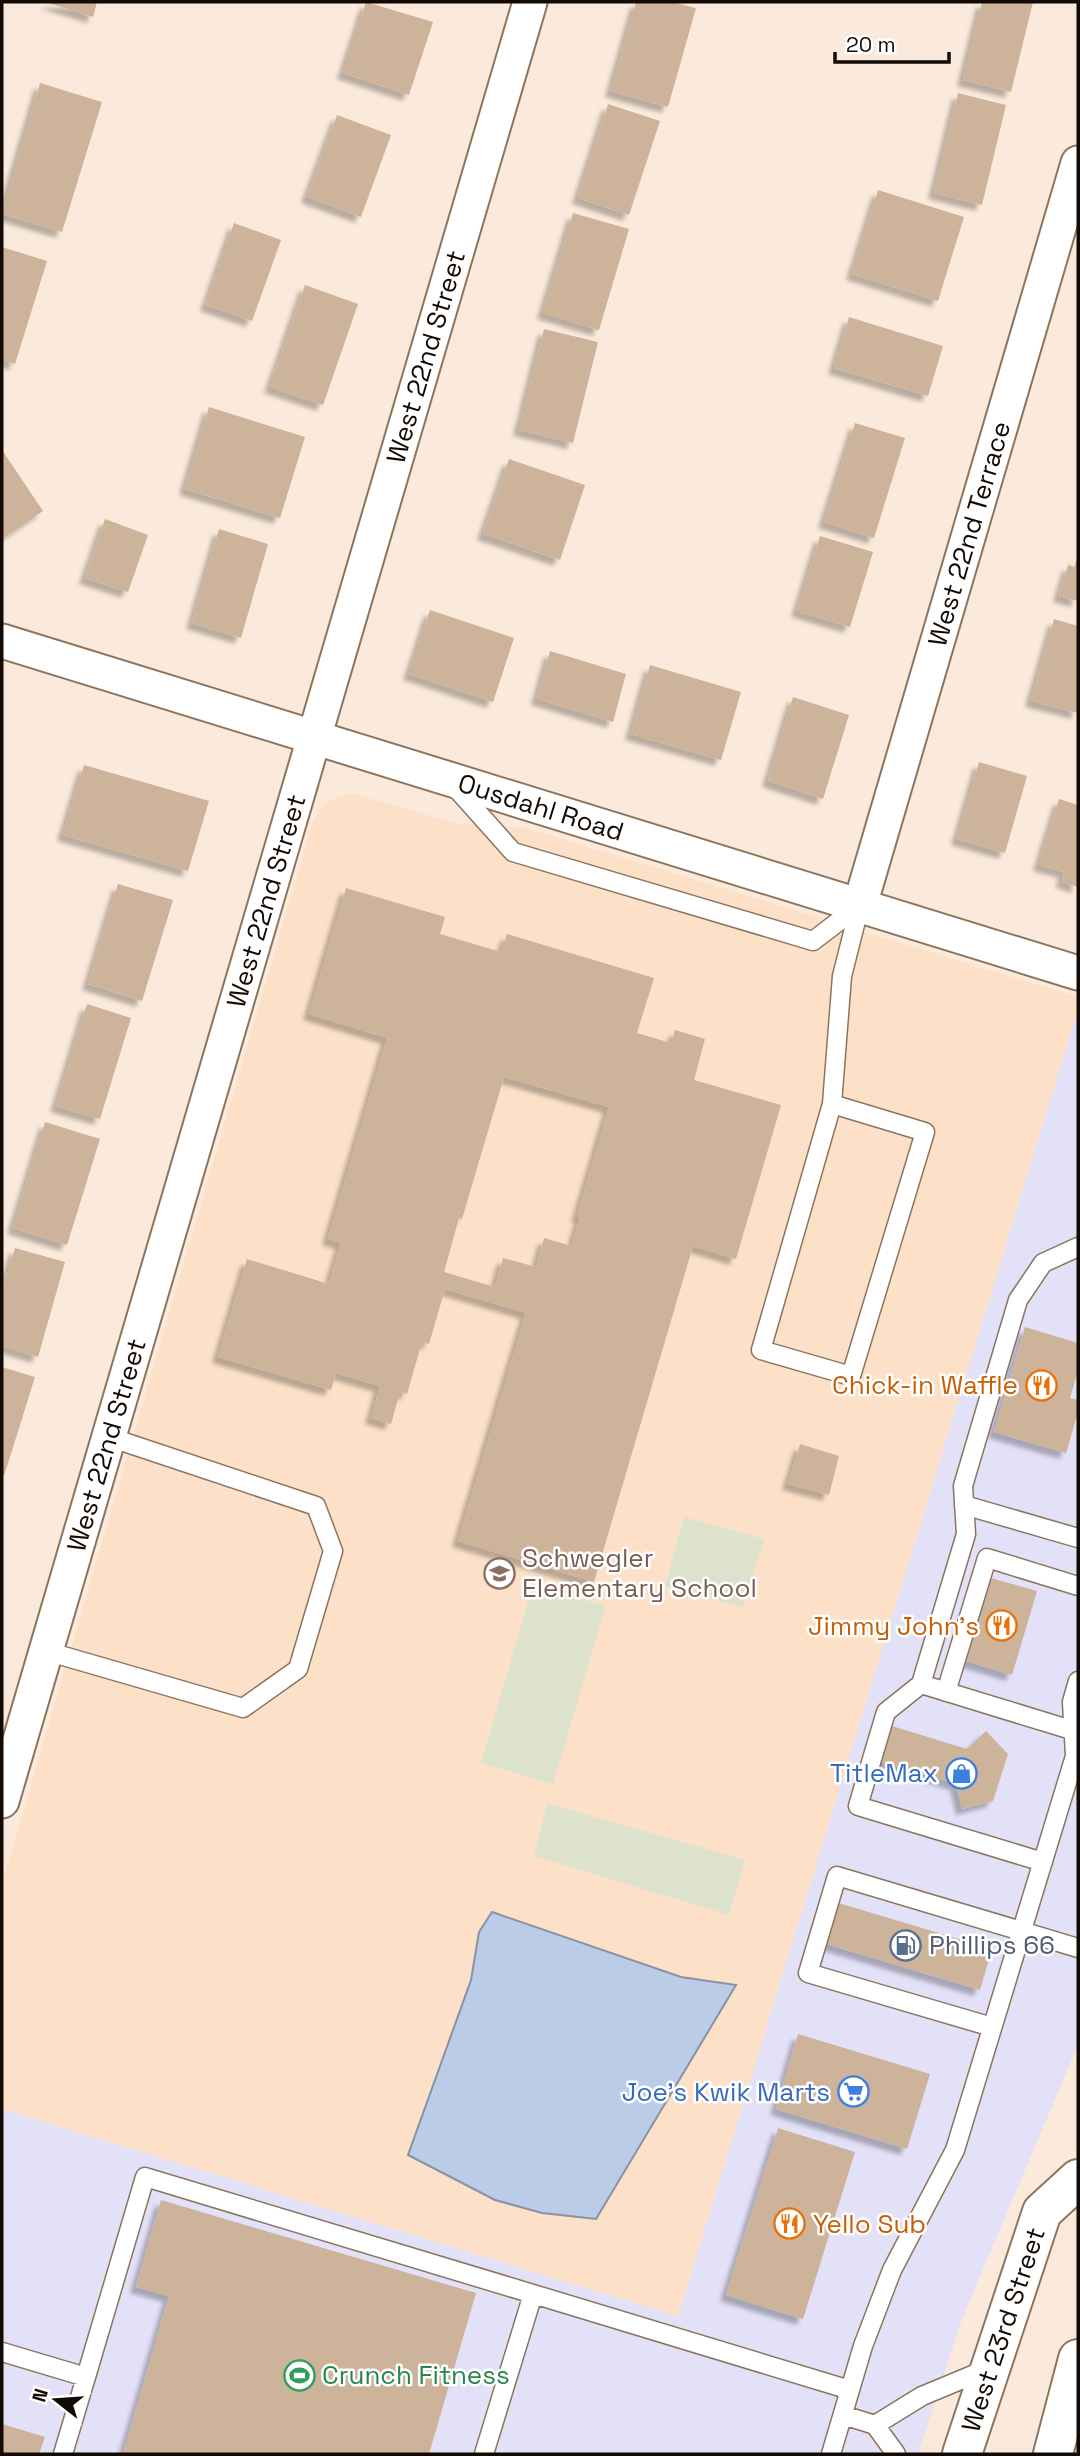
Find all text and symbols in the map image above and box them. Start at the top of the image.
scale bar [835,21,949,65]
text: 20 m [846,31,896,58]
street label: West 22nd Street [379,247,473,467]
street label: West 22nd Terrace [920,417,1018,650]
street label: Ousdahl Road [454,766,628,849]
street label: West 22nd Street [219,791,313,1011]
street label: West 22nd Street [59,1335,154,1555]
place label: Chick-in Waffle [832,1368,1018,1402]
restaurant icon: Chick-in Waffle [1024,1368,1058,1402]
place label: Schwegler Elementary School [522,1541,757,1605]
school or university icon: Schwegler Elementary School [482,1556,516,1590]
place label: Jimmy John's [808,1609,979,1643]
restaurant icon: Jimmy John's [985,1609,1019,1643]
place label: TitleMax [830,1756,938,1790]
shop icon: TitleMax [944,1756,978,1790]
fuel station icon: Phillips 66 [889,1928,923,1962]
place label: Phillips 66 [929,1928,1055,1962]
place label: Joe's Kwik Marts [622,2075,830,2109]
supermarket icon: Joe's Kwik Marts [836,2075,870,2109]
restaurant icon: Yello Sub [773,2207,807,2241]
place label: Yello Sub [813,2207,926,2241]
street label: West 23rd Street [953,2223,1053,2436]
sports icon: Crunch Fitness [282,2358,316,2392]
place label: Crunch Fitness [322,2358,510,2392]
north arrow [21,2365,91,2435]
text: N [26,2385,54,2405]

